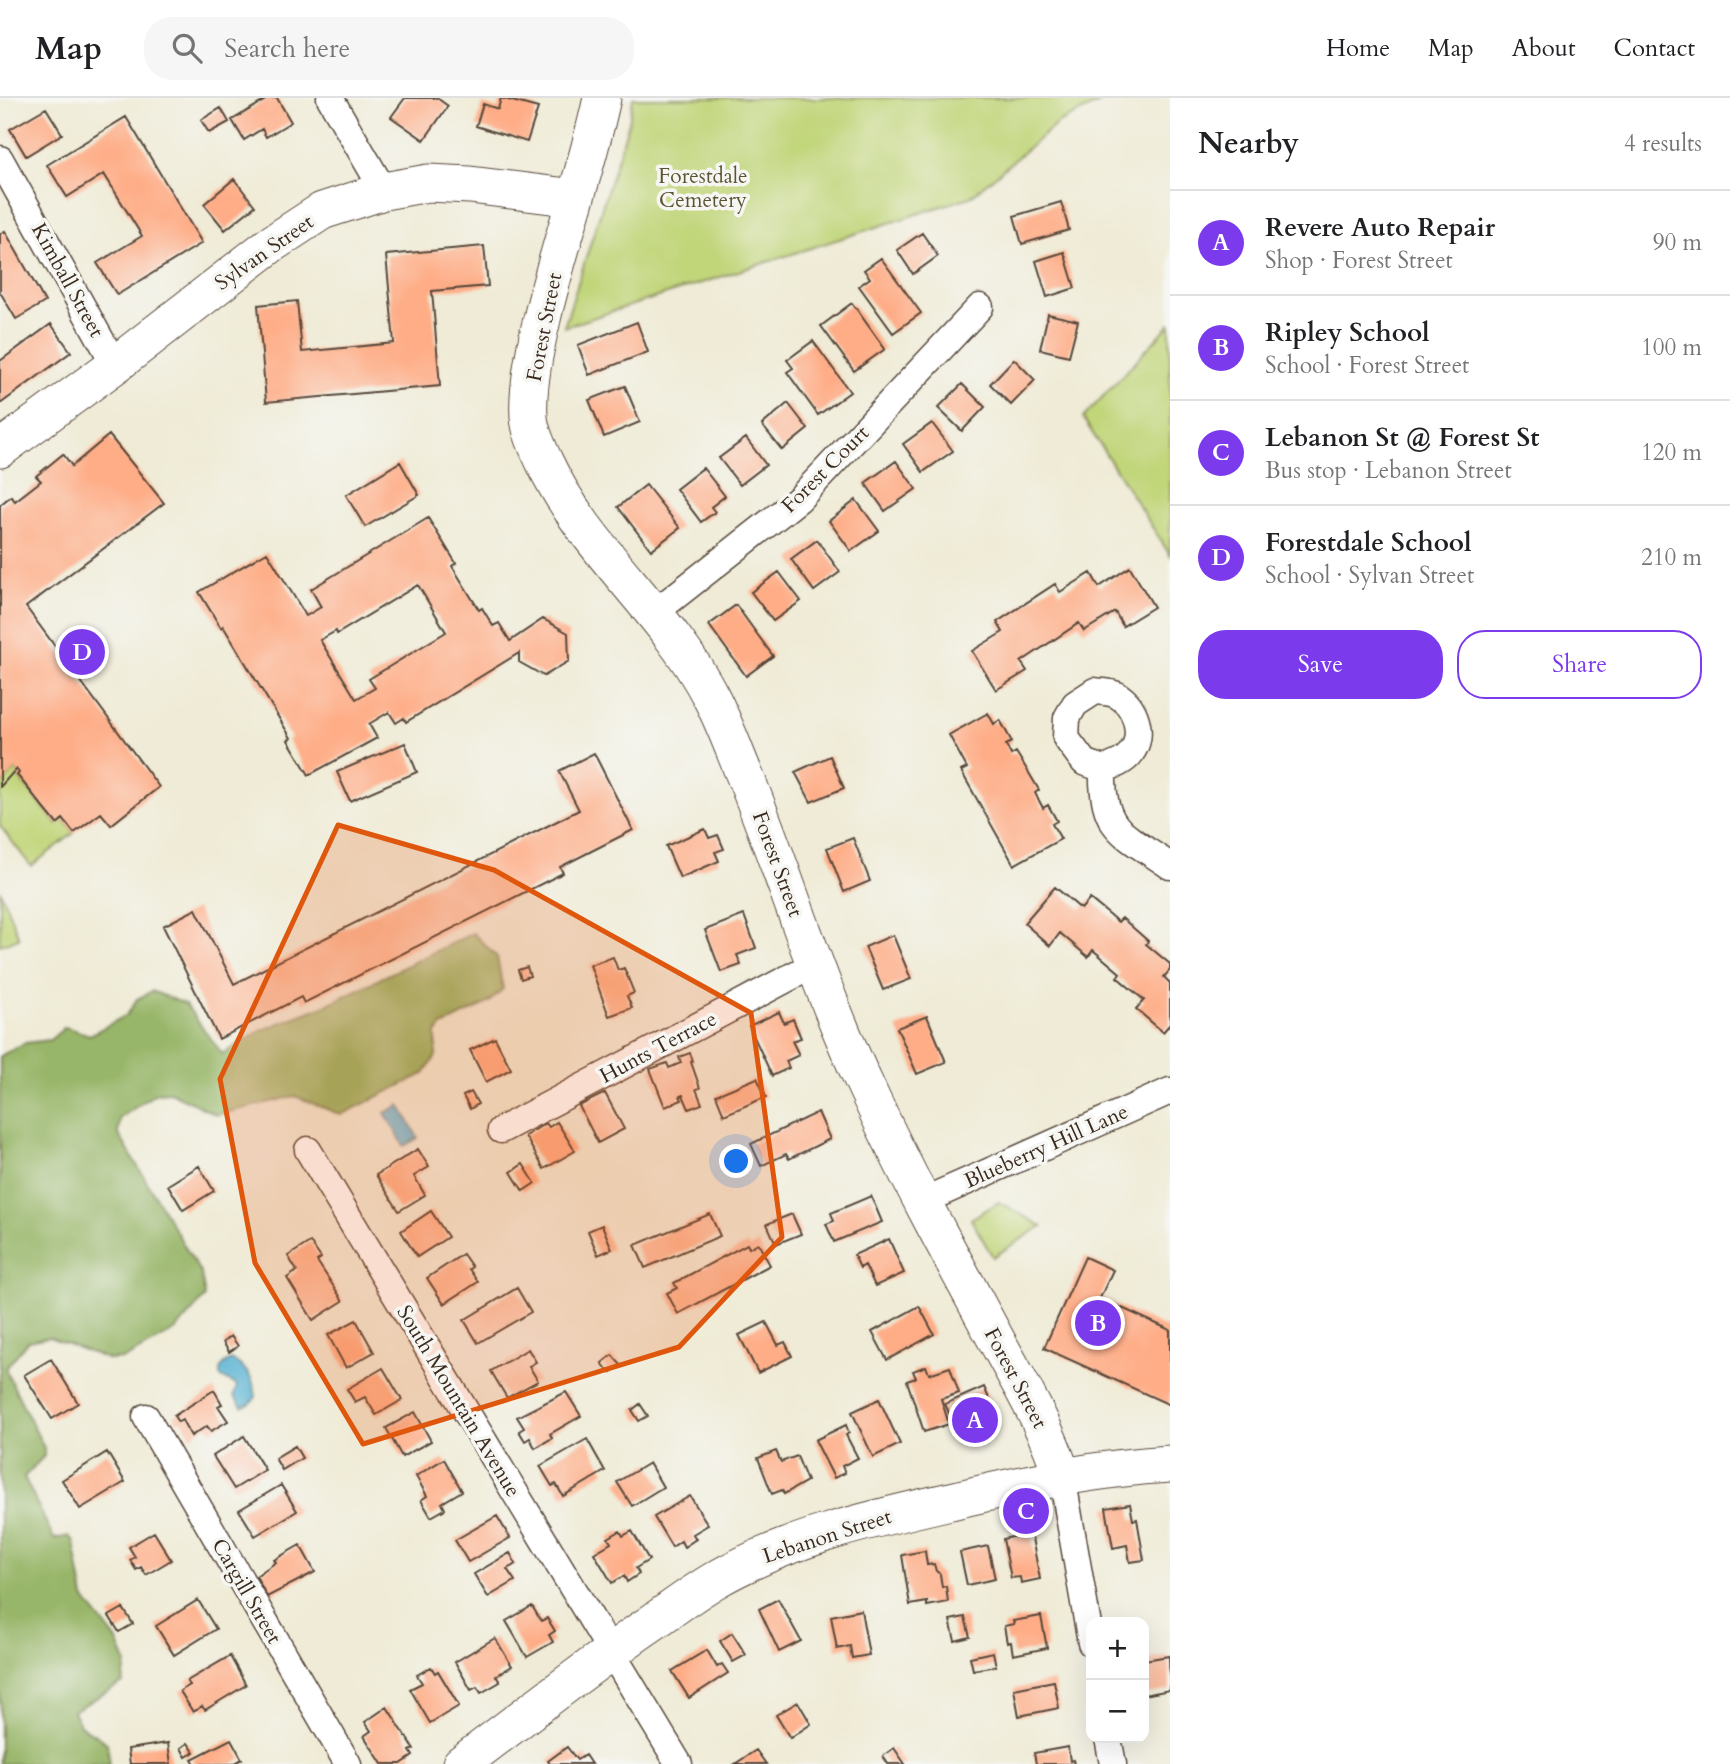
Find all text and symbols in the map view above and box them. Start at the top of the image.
search box [144,17,634,80]
text: Map [35,26,102,71]
icon: search [168,29,206,67]
text: Search here [224,31,350,66]
text: Home [1326,32,1390,65]
text: Map [1428,32,1474,65]
text: About [1512,32,1576,65]
text: Contact [1614,32,1695,65]
text: Nearby [1198,123,1299,164]
text: 4 results [1624,128,1702,159]
park label: Forestdale Cemetery [658,162,748,215]
street label: Sylvan Street [209,207,320,297]
text: Revere Auto Repair [1265,210,1495,245]
street label: Kimball Street [24,218,111,343]
text: A [1212,227,1230,258]
text: 90 m [1653,227,1702,258]
text: Shop · Forest Street [1265,245,1453,276]
street label: Forest Street [520,270,569,384]
text: Ripley School [1265,315,1430,350]
text: B [1213,332,1229,363]
text: 100 m [1641,332,1702,363]
text: School · Forest Street [1265,350,1469,381]
street label: Forest Court [775,419,876,520]
text: Lebanon St @ Forest St [1265,420,1540,455]
text: C [1212,437,1230,468]
text: 120 m [1641,437,1702,468]
text: Bus stop · Lebanon Street [1265,455,1512,486]
text: Forestdale School [1265,525,1472,560]
text: D [1211,542,1231,573]
text: 210 m [1641,542,1702,573]
text: School · Sylvan Street [1265,560,1474,591]
pin: D [59,626,105,678]
button: Save [1198,630,1443,699]
button: Share [1457,630,1702,699]
street label: Forest Street [745,807,810,921]
street label: Hunts Terrace [595,1004,722,1090]
street label: Blueberry Hill Lane [960,1097,1133,1196]
your location [719,1144,753,1178]
pin: B [1075,1297,1121,1349]
street label: South Mountain Avenue [390,1300,527,1503]
street label: Forest Street [977,1323,1054,1434]
pin: A [952,1394,998,1446]
pin: C [1003,1485,1049,1537]
street label: Lebanon Street [759,1502,896,1571]
street label: Cargill Street [205,1533,289,1650]
map controls [1086,1617,1149,1743]
button: + [1086,1617,1149,1680]
button: − [1086,1680,1149,1743]

